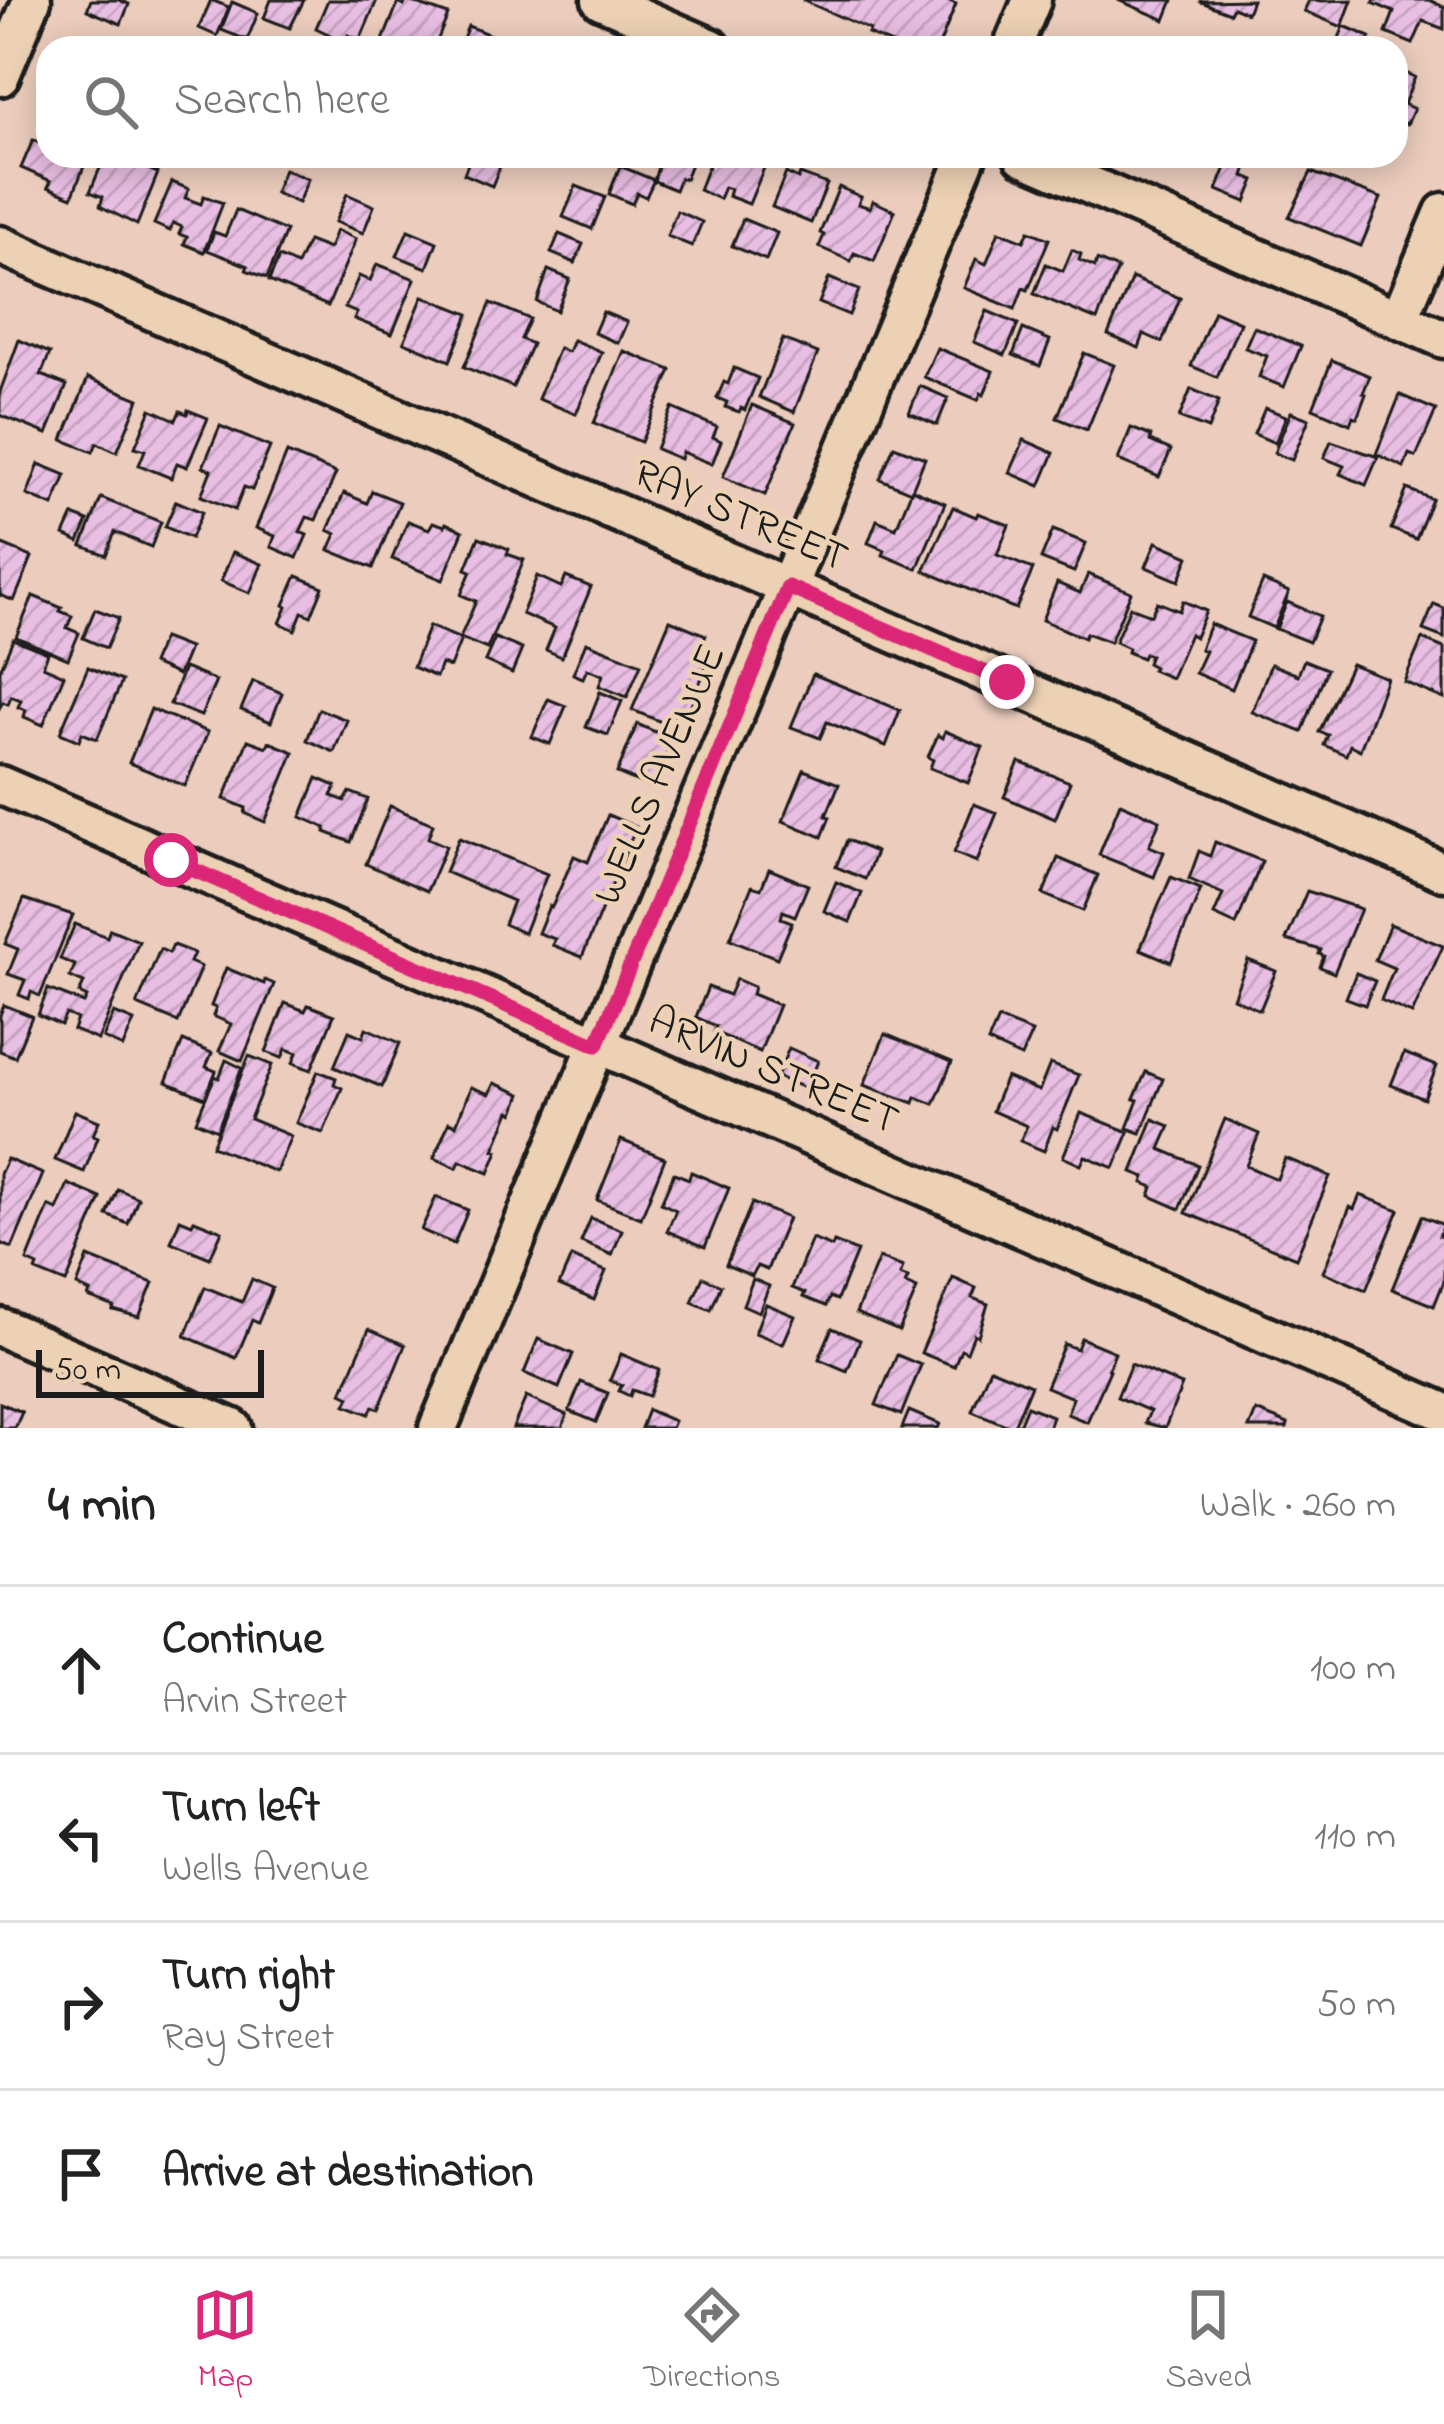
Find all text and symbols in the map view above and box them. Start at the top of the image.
search box [36,36,1408,168]
icon: search [78,69,144,135]
text: Search here [174,69,390,135]
street label: RAY STREET [623,444,857,590]
street label: WELLS AVENUE [579,635,743,915]
route end [980,655,1034,709]
route start [144,833,198,887]
street label: ARVIN STREET [638,992,908,1152]
scale bar [36,1344,264,1397]
text: 50 m [54,1347,121,1395]
text: 4 min [48,1469,156,1544]
text: Walk · 260 m [1200,1478,1396,1535]
text: Continue [162,1608,323,1674]
icon: ahead [48,1637,114,1703]
text: 100 m [1310,1641,1396,1698]
text: Arvin Street [162,1674,347,1731]
text: Turn left [162,1776,320,1842]
icon: left [48,1805,114,1871]
text: 110 m [1314,1809,1396,1866]
text: Wells Avenue [162,1842,369,1899]
text: Turn right [162,1944,335,2010]
icon: right [48,1973,114,2039]
text: 50 m [1317,1977,1396,2034]
text: Ray Street [162,2010,334,2067]
icon: arrive [48,2141,114,2207]
text: Arrive at destination [162,2141,533,2207]
tab: Map [192,2282,258,2402]
tab: Directions [643,2282,781,2402]
tab: Saved [1165,2282,1252,2402]

